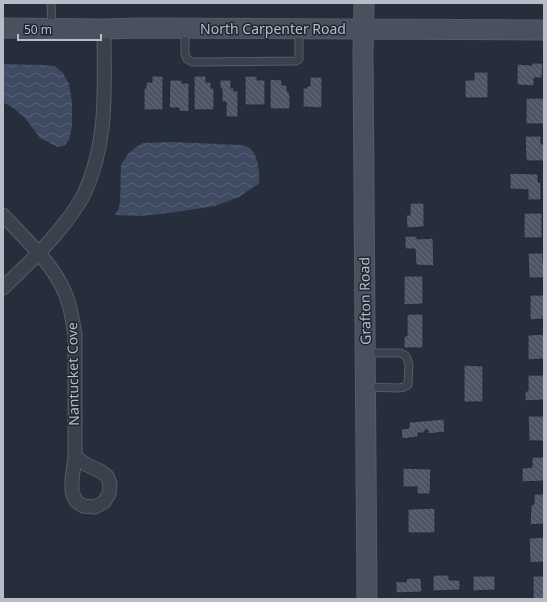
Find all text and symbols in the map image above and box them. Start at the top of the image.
scale bar [18,16,101,42]
street label: North Carpenter Road [200,19,346,38]
text: 50 m [24,21,52,38]
street label: Grafton Road [354,257,375,345]
street label: Nantucket Cove [62,322,83,426]

